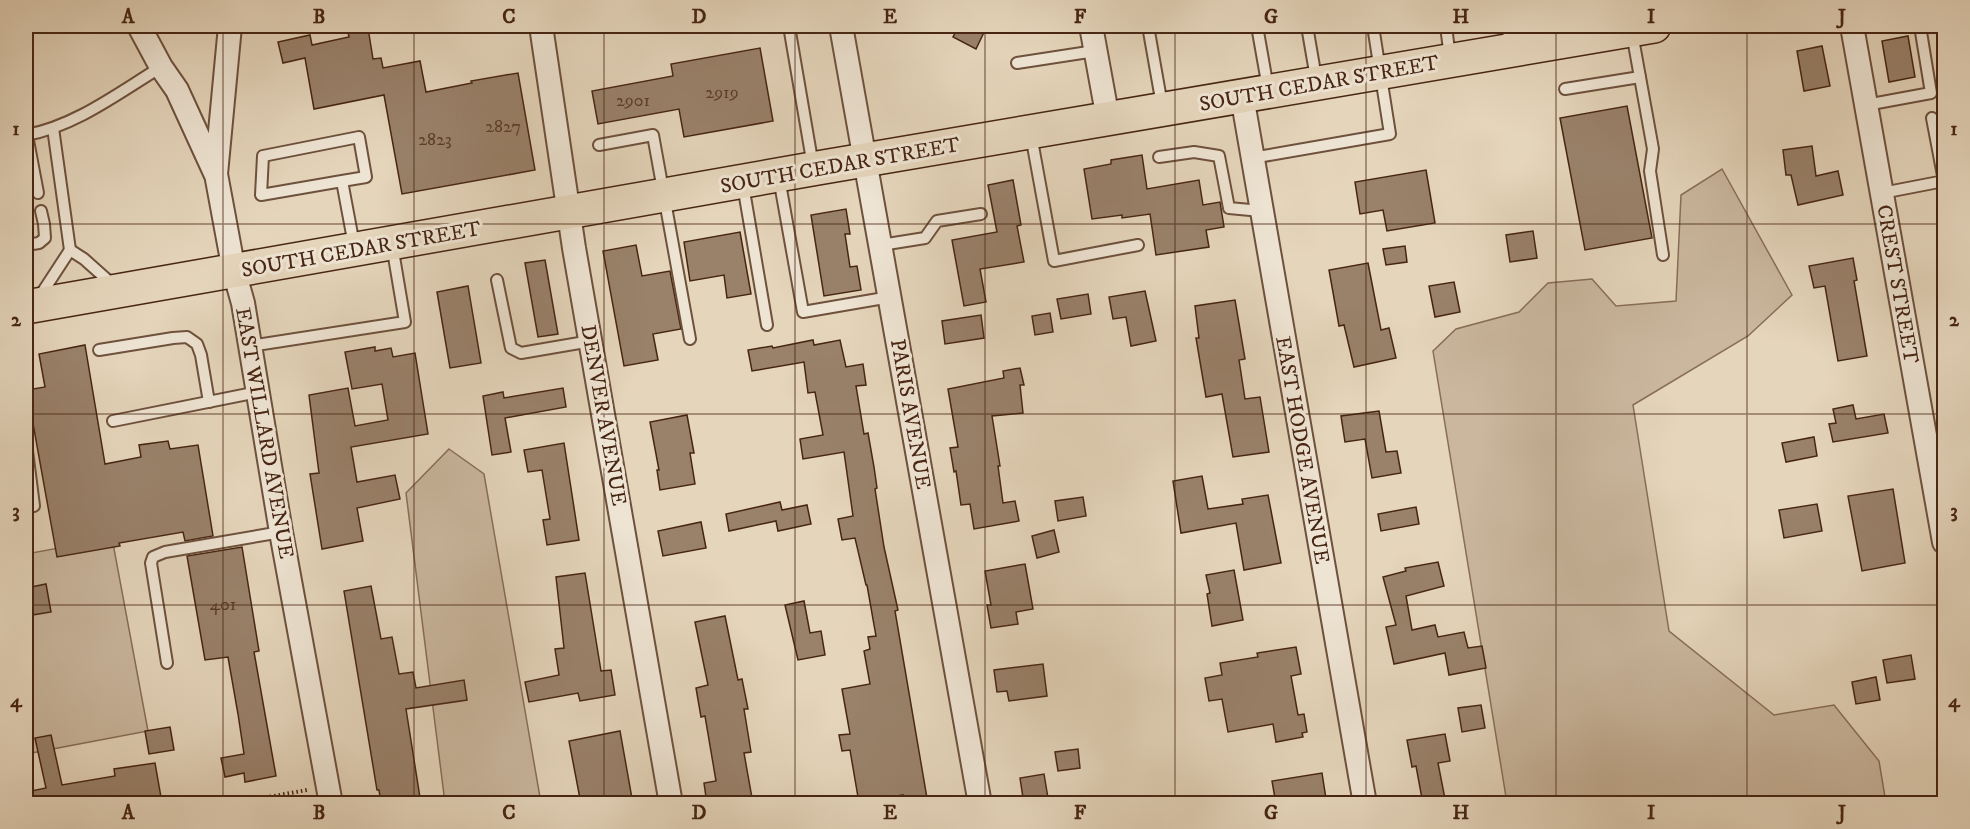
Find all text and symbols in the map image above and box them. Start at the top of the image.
text: A [121,5,136,30]
text: B [313,5,325,30]
text: C [502,5,516,30]
text: D [692,5,707,30]
text: E [883,5,897,30]
text: F [1074,5,1087,30]
text: G [1264,5,1278,30]
text: H [1453,5,1470,30]
text: I [1647,5,1655,30]
text: J [1836,5,1846,30]
street label: SOUTH CEDAR STREET [1197,50,1441,118]
house number: 2919 [705,82,739,104]
house number: 2901 [616,90,650,112]
house number: 2827 [485,116,521,138]
text: 1 [12,117,20,142]
text: 1 [1950,117,1958,142]
house number: 2823 [418,129,452,151]
street label: SOUTH CEDAR STREET [718,132,962,200]
street label: CREST STREET [1870,203,1924,366]
street label: SOUTH CEDAR STREET [239,216,483,284]
street label: EAST WILLARD AVENUE [229,305,299,561]
text: 2 [11,308,22,333]
text: 2 [1949,308,1960,333]
street label: DENVER AVENUE [574,323,632,508]
street label: EAST HODGE AVENUE [1269,334,1335,566]
street label: PARIS AVENUE [884,337,936,492]
text: 3 [12,499,20,524]
text: 3 [1950,499,1958,524]
house number: 401 [210,594,236,616]
text: 4 [10,689,23,714]
text: 4 [1948,689,1961,714]
text: A [121,801,136,826]
text: B [313,801,325,826]
text: C [502,801,516,826]
text: D [692,801,707,826]
text: E [883,801,897,826]
text: F [1074,801,1087,826]
text: G [1264,801,1278,826]
text: H [1453,801,1470,826]
text: I [1647,801,1655,826]
text: J [1836,801,1846,826]

